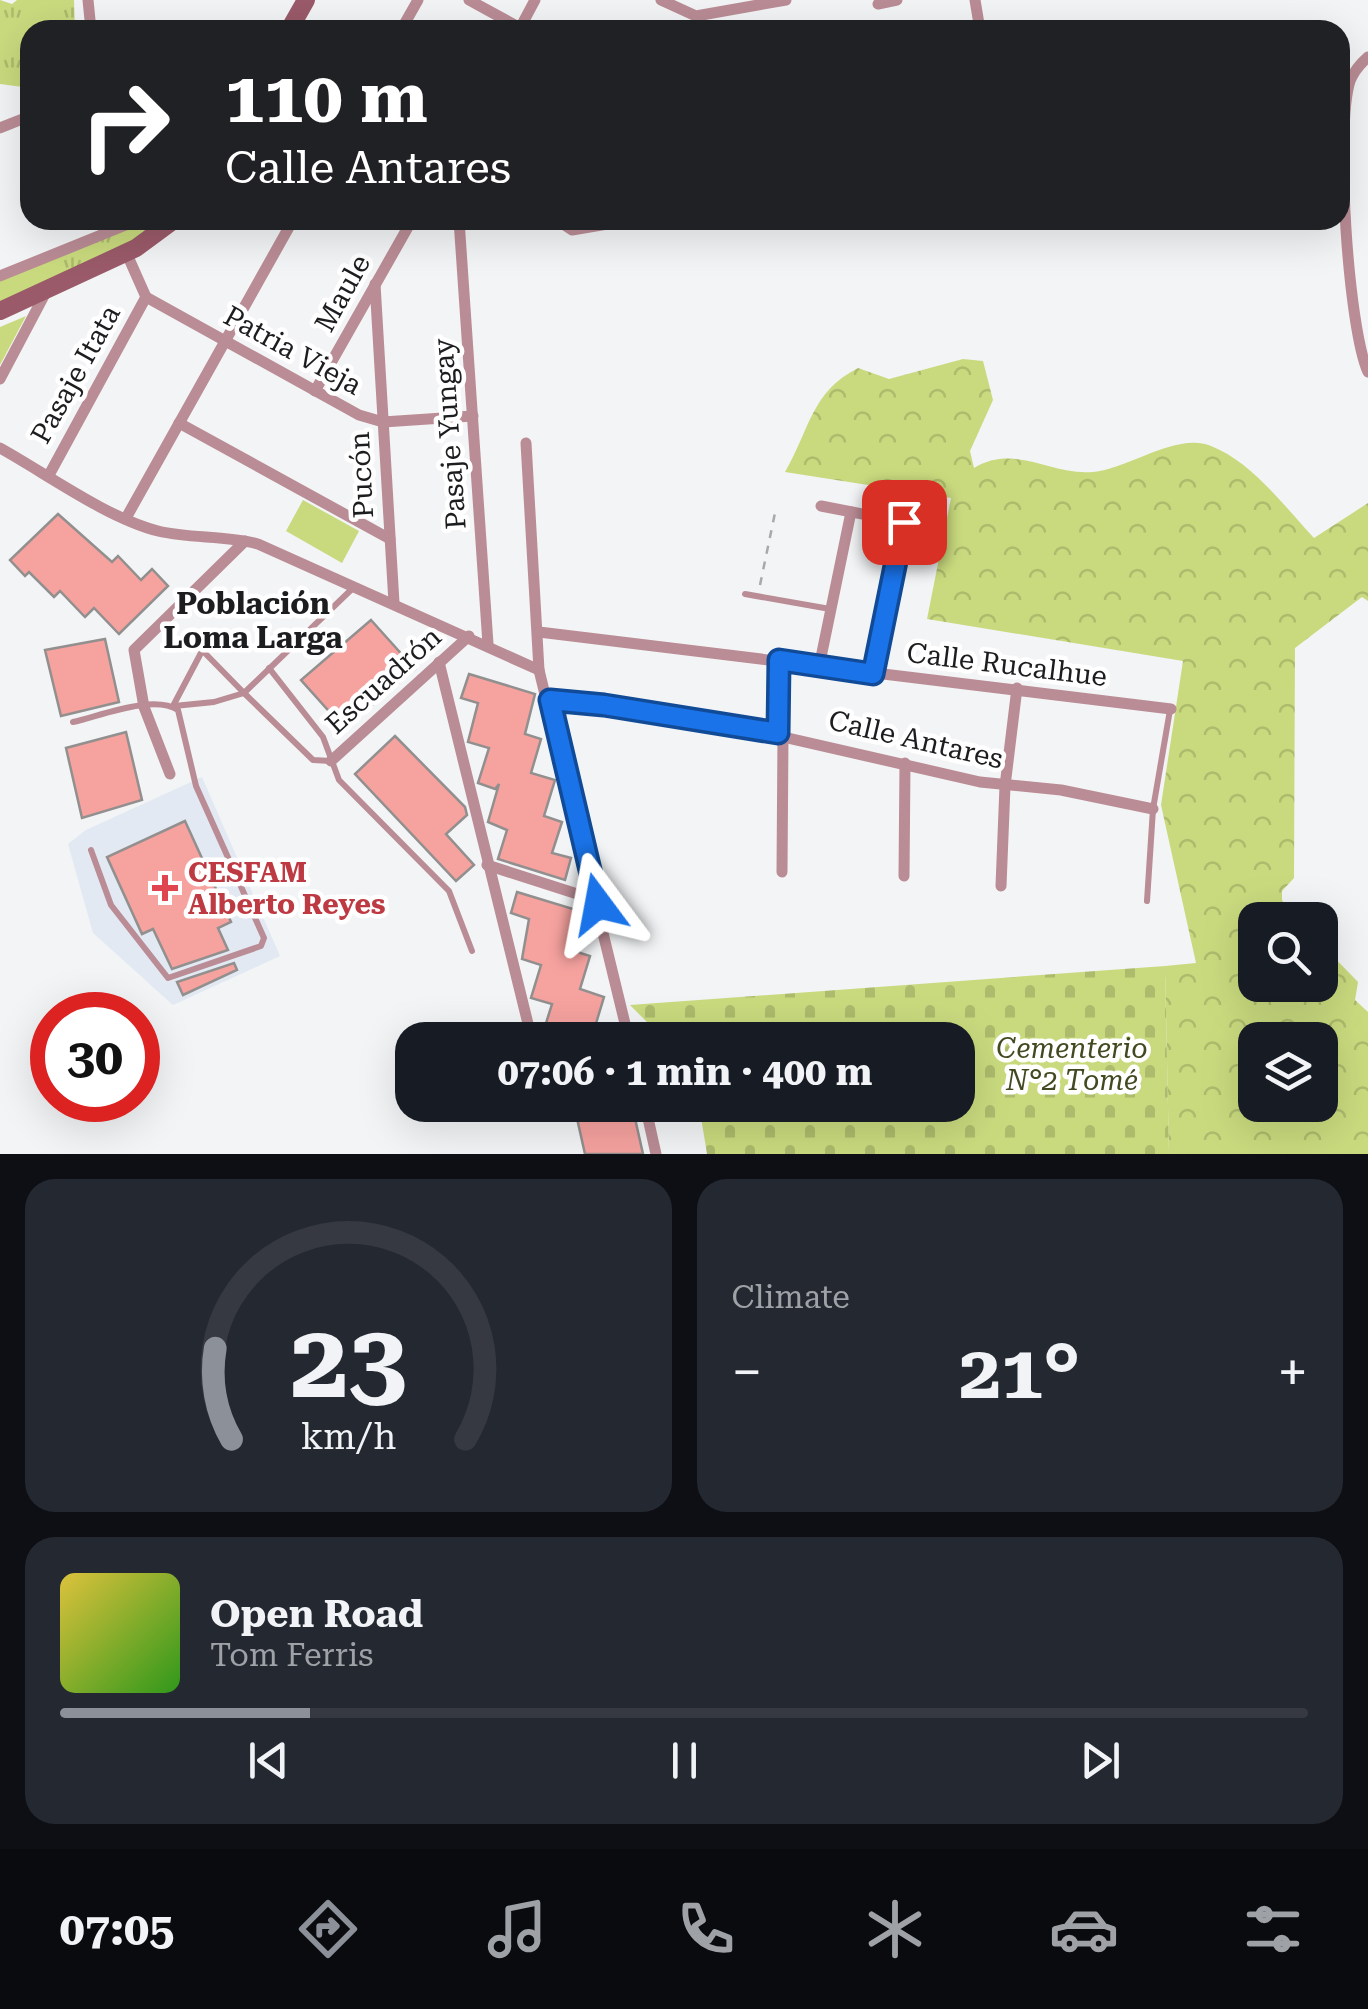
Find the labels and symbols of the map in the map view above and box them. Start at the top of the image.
street label: Maule [308,249,377,338]
street label: Pasaje Itata [24,299,127,449]
street label: Patria Vieja [218,299,367,402]
street label: Pasaje Yungay [426,337,473,531]
street label: Pucón [343,431,380,519]
pin [862,480,947,565]
district label: Población Loma Larga [163,586,343,655]
street label: Escuadrón [319,620,448,741]
street label: Calle Rucalhue [905,636,1109,693]
street label: Calle Antares [825,703,1006,776]
position arrow [546,852,650,956]
place label: CESFAM Alberto Reyes [188,856,385,921]
marker: CESFAM Alberto Reyes [152,875,178,901]
speed limit sign: 30 [30,992,160,1122]
park label: Cementerio N°2 Tomé [996,1032,1148,1097]

